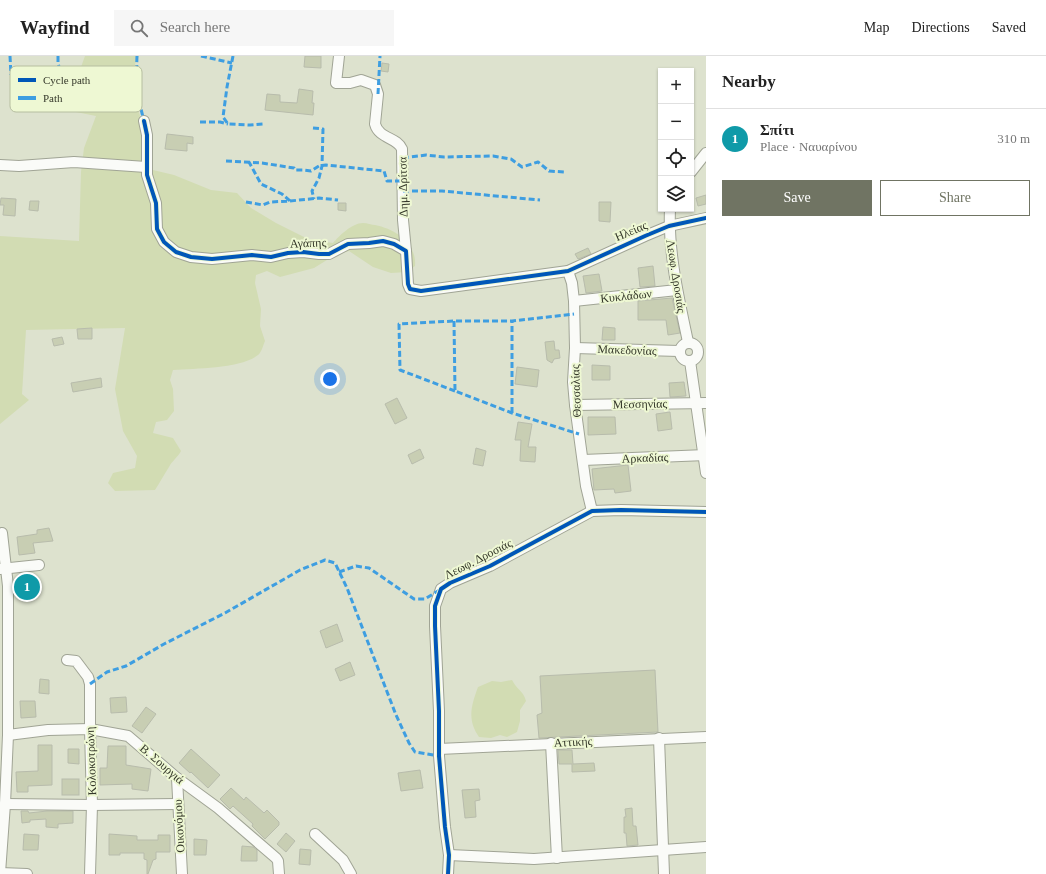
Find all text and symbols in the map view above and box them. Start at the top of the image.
search box [114,10,394,46]
text: Wayfind [20,17,90,38]
icon: search [128,17,150,39]
text: Search here [160,19,230,35]
text: Map [864,20,889,35]
text: Directions [911,20,970,35]
text: Saved [992,20,1026,35]
legend [10,66,142,112]
map controls [658,68,694,212]
button: + [658,68,694,104]
text: Nearby [722,72,776,91]
text: Cycle path [43,74,91,86]
text: Path [43,92,63,104]
button: − [658,104,694,140]
text: Σπίτι [760,122,794,138]
text: 1 [732,131,738,146]
text: 310 m [997,131,1030,146]
text: Place · Ναυαρίνου [760,139,857,154]
button: locate [658,140,694,176]
street label: Δημ. Δρίτσα [395,156,411,217]
button: layers [658,176,694,212]
button: Save [722,180,872,216]
button: Share [880,180,1030,216]
street label: Ηλείας [613,218,650,244]
street label: Αγάπης [290,235,327,251]
street label: Λεωφ. Δροσιάς [663,238,689,314]
street label: Κυκλάδων [600,286,653,306]
street label: Μακεδονίας [597,342,657,358]
street label: Θεσσαλίας [568,364,584,418]
your location [320,369,340,389]
street label: Μεσσηνίας [613,397,668,411]
street label: Αρκαδίας [621,450,669,466]
street label: Λεωφ. Δροσιάς [442,536,515,582]
pin: 1 [14,572,40,602]
street label: Κολοκοτρώνη [83,726,99,796]
street label: Αττικής [553,734,593,750]
street label: Β. Σουργιά [137,741,187,787]
street label: Οικονόμου [171,799,187,853]

